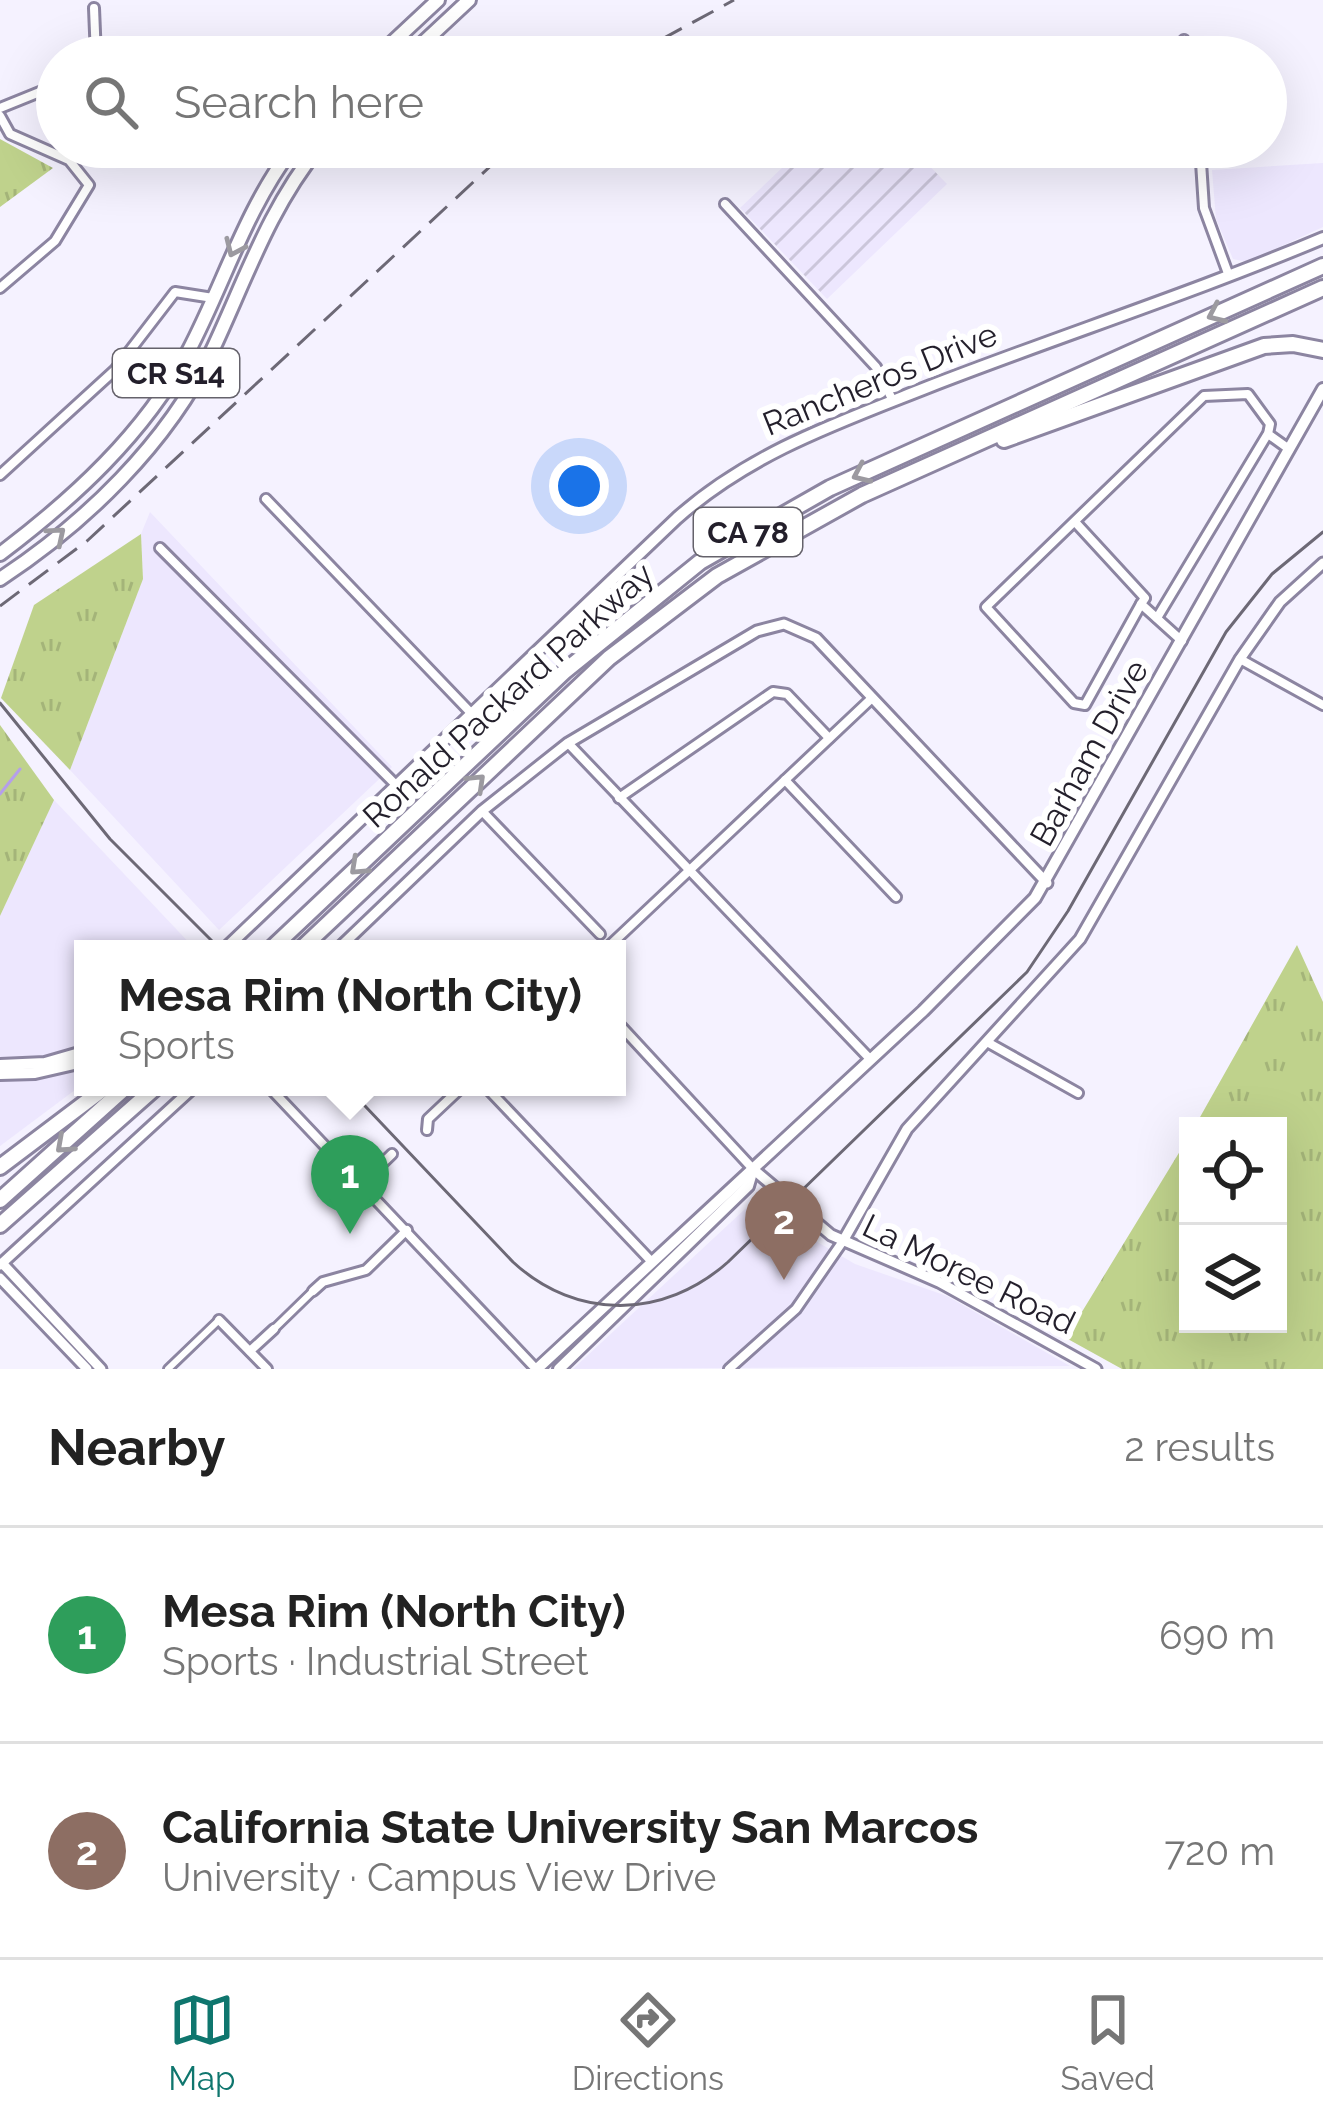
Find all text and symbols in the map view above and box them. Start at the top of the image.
search box [36,36,1287,168]
icon: search [78,69,144,135]
text: Search here [174,76,424,129]
one-way arrow [225,236,249,257]
one-way arrow [1207,299,1228,323]
street label: Rancheros Drive [757,314,1003,444]
road number: CR S14 [113,349,239,397]
your location [549,456,609,516]
one-way arrow [851,459,873,483]
road number: CA 78 [694,508,802,556]
one-way arrow [43,528,65,550]
street label: Ronald Packard Parkway [355,554,661,836]
street label: Barham Drive [1022,653,1156,853]
one-way arrow [463,774,485,796]
one-way arrow [350,852,372,874]
popup [74,940,626,1096]
text: Mesa Rim (North City) [118,969,582,1022]
text: Sports [118,1022,235,1068]
map controls [1179,1117,1287,1333]
button: locate [1179,1117,1287,1225]
one-way arrow [57,1131,78,1152]
pin: 1 [311,1135,389,1234]
pin: 2 [745,1181,823,1280]
street label: La Moree Road [857,1206,1081,1342]
button: layers [1179,1225,1287,1333]
text: Nearby [48,1417,225,1477]
text: 2 results [1124,1424,1275,1470]
text: Mesa Rim (North City) [162,1585,626,1638]
text: 1 [77,1612,97,1658]
text: 690 m [1159,1612,1275,1658]
text: Sports · Industrial Street [162,1638,588,1684]
text: California State University San Marcos [162,1801,979,1854]
text: 2 [76,1828,98,1874]
text: 720 m [1164,1828,1275,1874]
text: University · Campus View Drive [162,1854,716,1900]
tab: Map [168,1987,235,2098]
tab: Directions [572,1987,724,2098]
tab: Saved [1060,1987,1155,2098]

